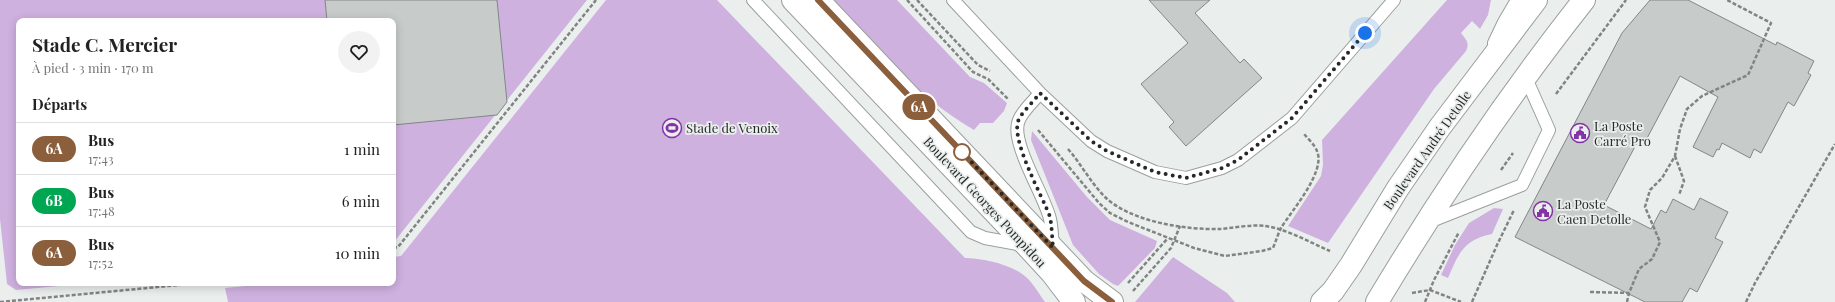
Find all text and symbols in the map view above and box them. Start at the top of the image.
your location [1355,23,1375,43]
text: Stade C. Mercier [32,31,177,57]
button: heart [338,31,380,73]
text: À pied · 3 min · 170 m [32,59,154,76]
street label: Boulevard André Detolle [1379,86,1474,213]
text: Départs [32,94,87,114]
line badge: 6A [901,94,937,120]
text: 6A [910,97,928,116]
sports icon: Stade de Venoix [661,117,683,139]
place label: La Poste Carré Pro [1594,117,1651,149]
place label: Stade de Venoix [686,119,778,136]
public building icon: La Poste Carré Pro [1569,122,1591,144]
text: Bus [88,130,114,150]
street label: Boulevard Georges Pompidou [920,133,1051,271]
text: 6A [45,139,63,158]
text: 1 min [344,139,380,159]
unlabelled marker [953,143,971,161]
text: 17:43 [88,150,114,167]
text: Bus [88,182,114,202]
text: 6B [45,191,63,210]
text: 6 min [342,191,380,211]
place label: La Poste Caen Detolle [1557,195,1632,227]
public building icon: La Poste Caen Detolle [1532,200,1554,222]
text: 17:48 [88,202,115,219]
text: Bus [88,234,114,254]
text: 6A [45,243,63,262]
text: 10 min [335,243,380,263]
text: 17:52 [88,254,113,271]

